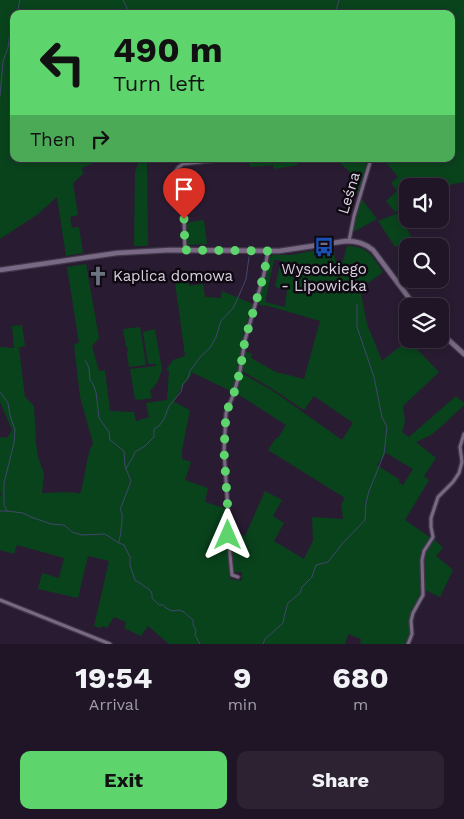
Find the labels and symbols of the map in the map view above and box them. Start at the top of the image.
pin [163,168,205,219]
street label: Leśna [334,169,364,216]
bus stop icon: Wysockiego - Lipowicka [313,236,335,258]
place label: Wysockiego - Lipowicka [281,260,367,295]
church icon: Kaplica domowa [87,265,109,287]
place label: Kaplica domowa [113,267,234,285]
position arrow [201,508,253,560]

